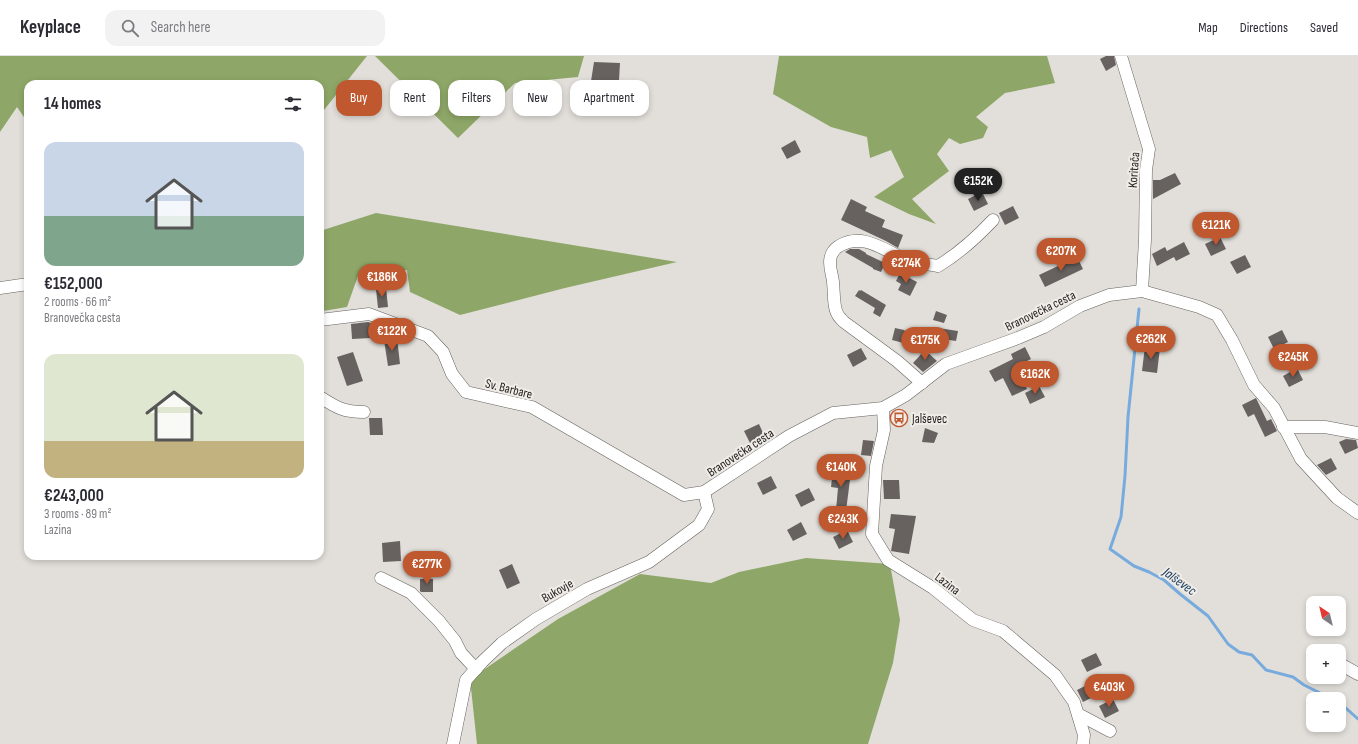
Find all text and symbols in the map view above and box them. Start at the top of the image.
search box [105,10,385,46]
text: Keyplace [20,16,81,39]
icon: search [119,17,141,39]
text: Search here [151,18,210,37]
text: Map [1198,19,1218,36]
text: Directions [1240,19,1288,36]
text: Saved [1310,19,1338,36]
chip: Buy [336,80,382,116]
chip: Rent [390,80,440,116]
chip: Filters [448,80,505,116]
chip: New [513,80,562,116]
chip: Apartment [570,80,649,116]
icon: filters [282,93,304,115]
text: 14 homes [44,94,101,114]
street label: Koritača [1125,151,1143,189]
icon: home [138,168,210,240]
pin: €152K [950,168,1006,202]
text: €152K [963,173,993,189]
pin: €121K [1188,212,1244,246]
text: €121K [1201,217,1231,233]
pin: €207K [1033,238,1089,272]
text: €207K [1046,243,1076,259]
pin: €274K [878,250,934,284]
text: €274K [891,255,921,271]
pin: €186K [354,264,410,298]
text: €186K [367,269,397,285]
text: €152,000 [44,274,103,294]
street label: Branovečka cesta [1003,287,1078,335]
text: 2 rooms · 66 m² [44,294,111,310]
text: Branovečka cesta [44,310,121,326]
pin: €122K [364,318,420,352]
text: €122K [377,323,407,339]
pin: €262K [1123,326,1179,360]
pin: €175K [897,327,953,361]
text: €262K [1136,331,1166,347]
text: €175K [910,332,940,348]
pin: €245K [1265,344,1321,378]
text: €245K [1278,349,1308,365]
pin: €162K [1007,361,1063,395]
text: €162K [1020,366,1050,382]
street label: Sv. Barbare [484,375,534,403]
icon: home [138,380,210,452]
bus stop icon: Jalševec [889,408,909,428]
place label: Jalševec [911,411,947,427]
street label: Branovečka cesta [704,425,777,480]
pin: €140K [813,454,869,488]
text: €140K [826,459,856,475]
text: €243,000 [44,486,104,506]
text: 3 rooms · 89 m² [44,506,111,522]
pin: €243K [815,506,871,540]
text: €243K [828,511,858,527]
text: Lazina [44,522,71,538]
pin: €277K [399,551,455,585]
text: €277K [412,556,442,572]
water label: Jalševec [1159,563,1200,600]
street label: Lazina [932,569,963,598]
street label: Bukovje [539,575,576,606]
north arrow [1306,596,1346,636]
map controls [1306,596,1346,732]
button: + [1306,644,1346,684]
pin: €403K [1081,674,1137,708]
text: €403K [1093,679,1125,695]
button: − [1306,692,1346,732]

